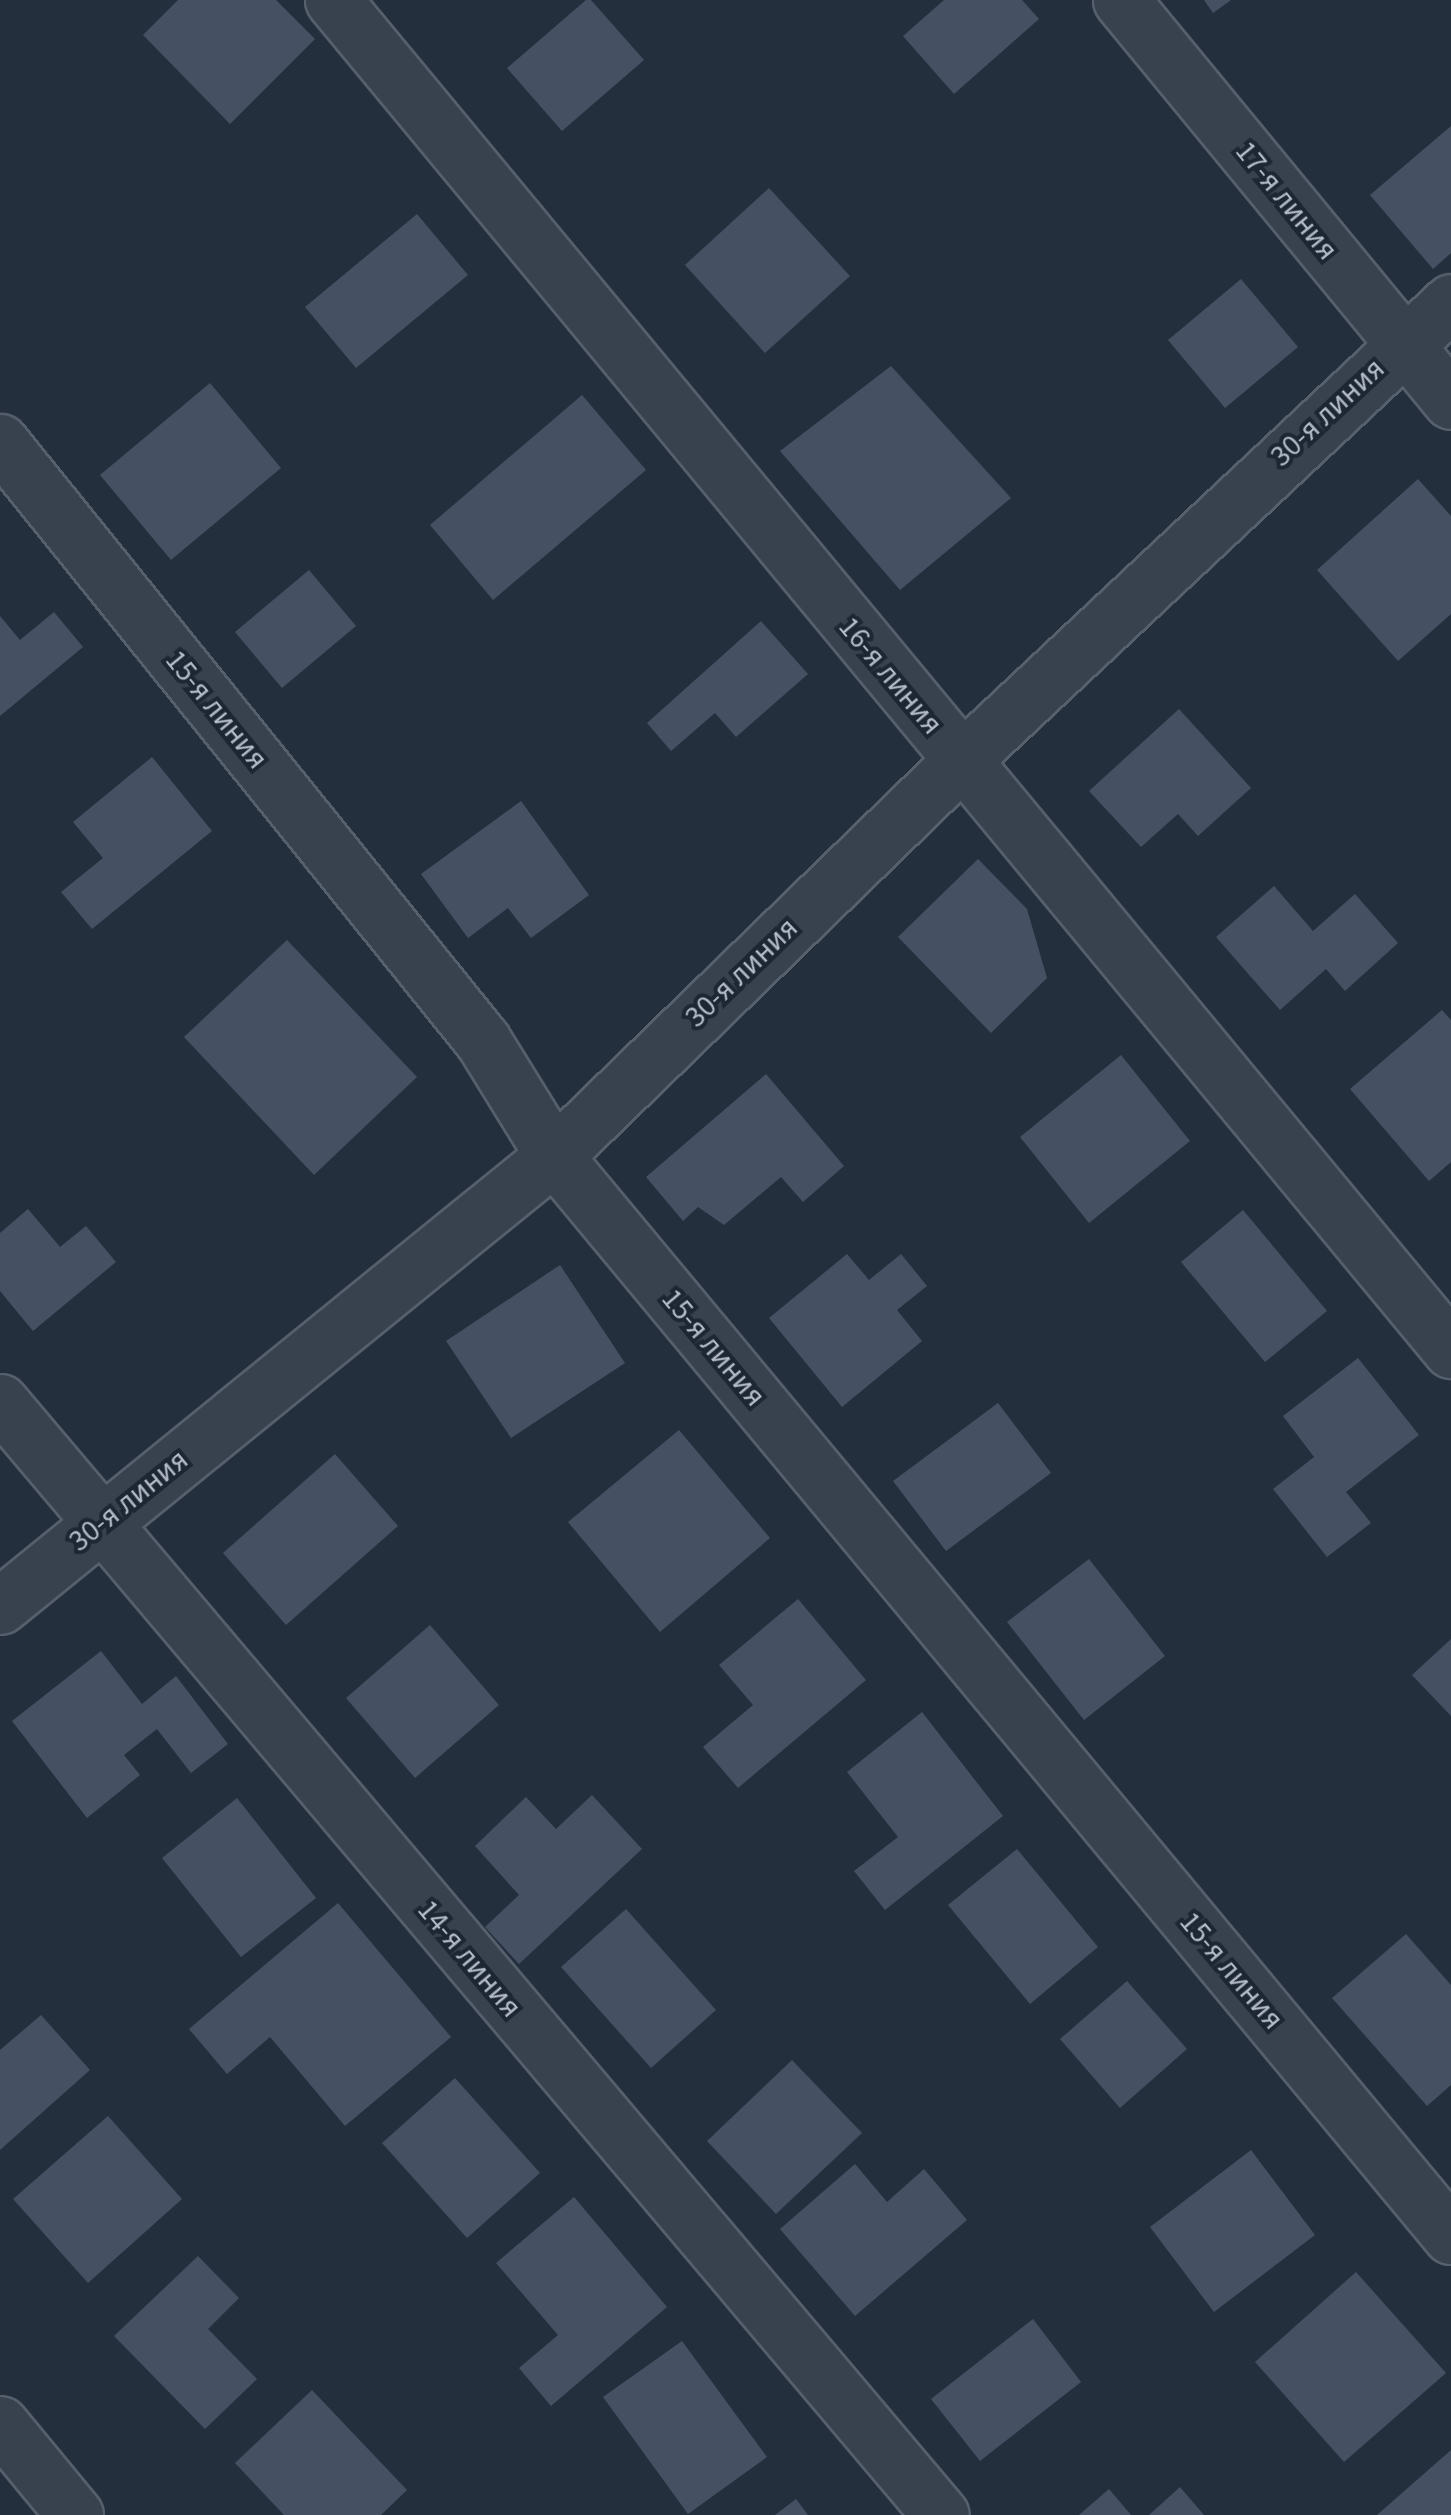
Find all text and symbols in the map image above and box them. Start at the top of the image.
street label: 17-я линия [1227,134,1345,268]
street label: 30-я линия [1264,351,1392,475]
street label: 16-я линия [830,610,950,742]
street label: 15-я линия [157,643,275,777]
street label: 30-я линия [678,911,806,1035]
street label: 15-я линия [653,1282,773,1414]
street label: 30-я линия [62,1442,196,1560]
street label: 14-я линия [409,1893,529,2025]
street label: 15-я линия [1171,1905,1291,2037]

